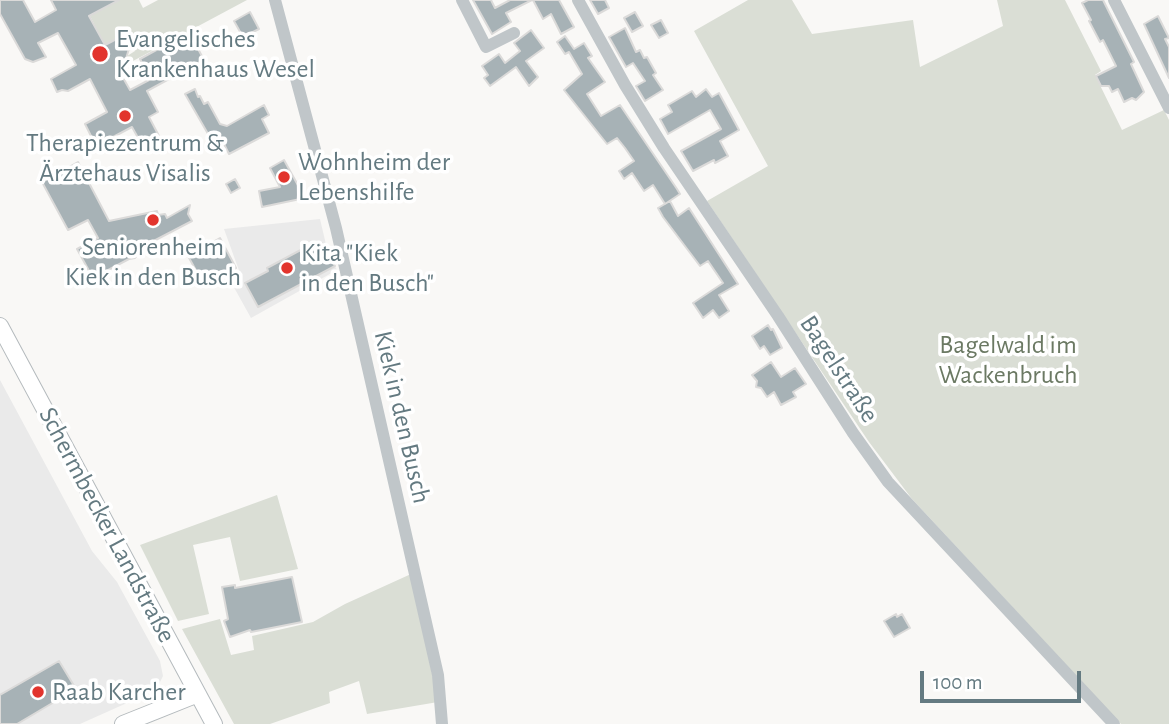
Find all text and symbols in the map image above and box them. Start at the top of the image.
place label: Evangelisches Krankenhaus Wesel [116,23,315,84]
marker: Evangelisches Krankenhaus Wesel [90,44,110,64]
marker: Therapiezentrum & Ärztehaus Visalis [117,108,133,124]
place label: Therapiezentrum & Ärztehaus Visalis [26,127,224,188]
place label: Wohnheim der Lebenshilfe [298,146,450,208]
marker: Wohnheim der Lebenshilfe [276,169,292,185]
marker: Seniorenheim Kiek in den Busch [145,212,161,228]
place label: Seniorenheim Kiek in den Busch [65,231,241,292]
place label: Kita "Kiek in den Busch" [301,237,434,298]
marker: Kita "Kiek in den Busch" [279,260,295,276]
street label: Bagelstraße [793,310,885,428]
street label: Kiek in den Busch [367,328,437,506]
park label: Bagelwald im Wackenbruch [939,329,1077,390]
street label: Schermbecker Landstraße [32,402,182,648]
scale bar [924,658,1085,702]
text: 100 m [933,672,983,693]
place label: Raab Karcher [52,676,186,708]
marker: Raab Karcher [30,684,46,700]

